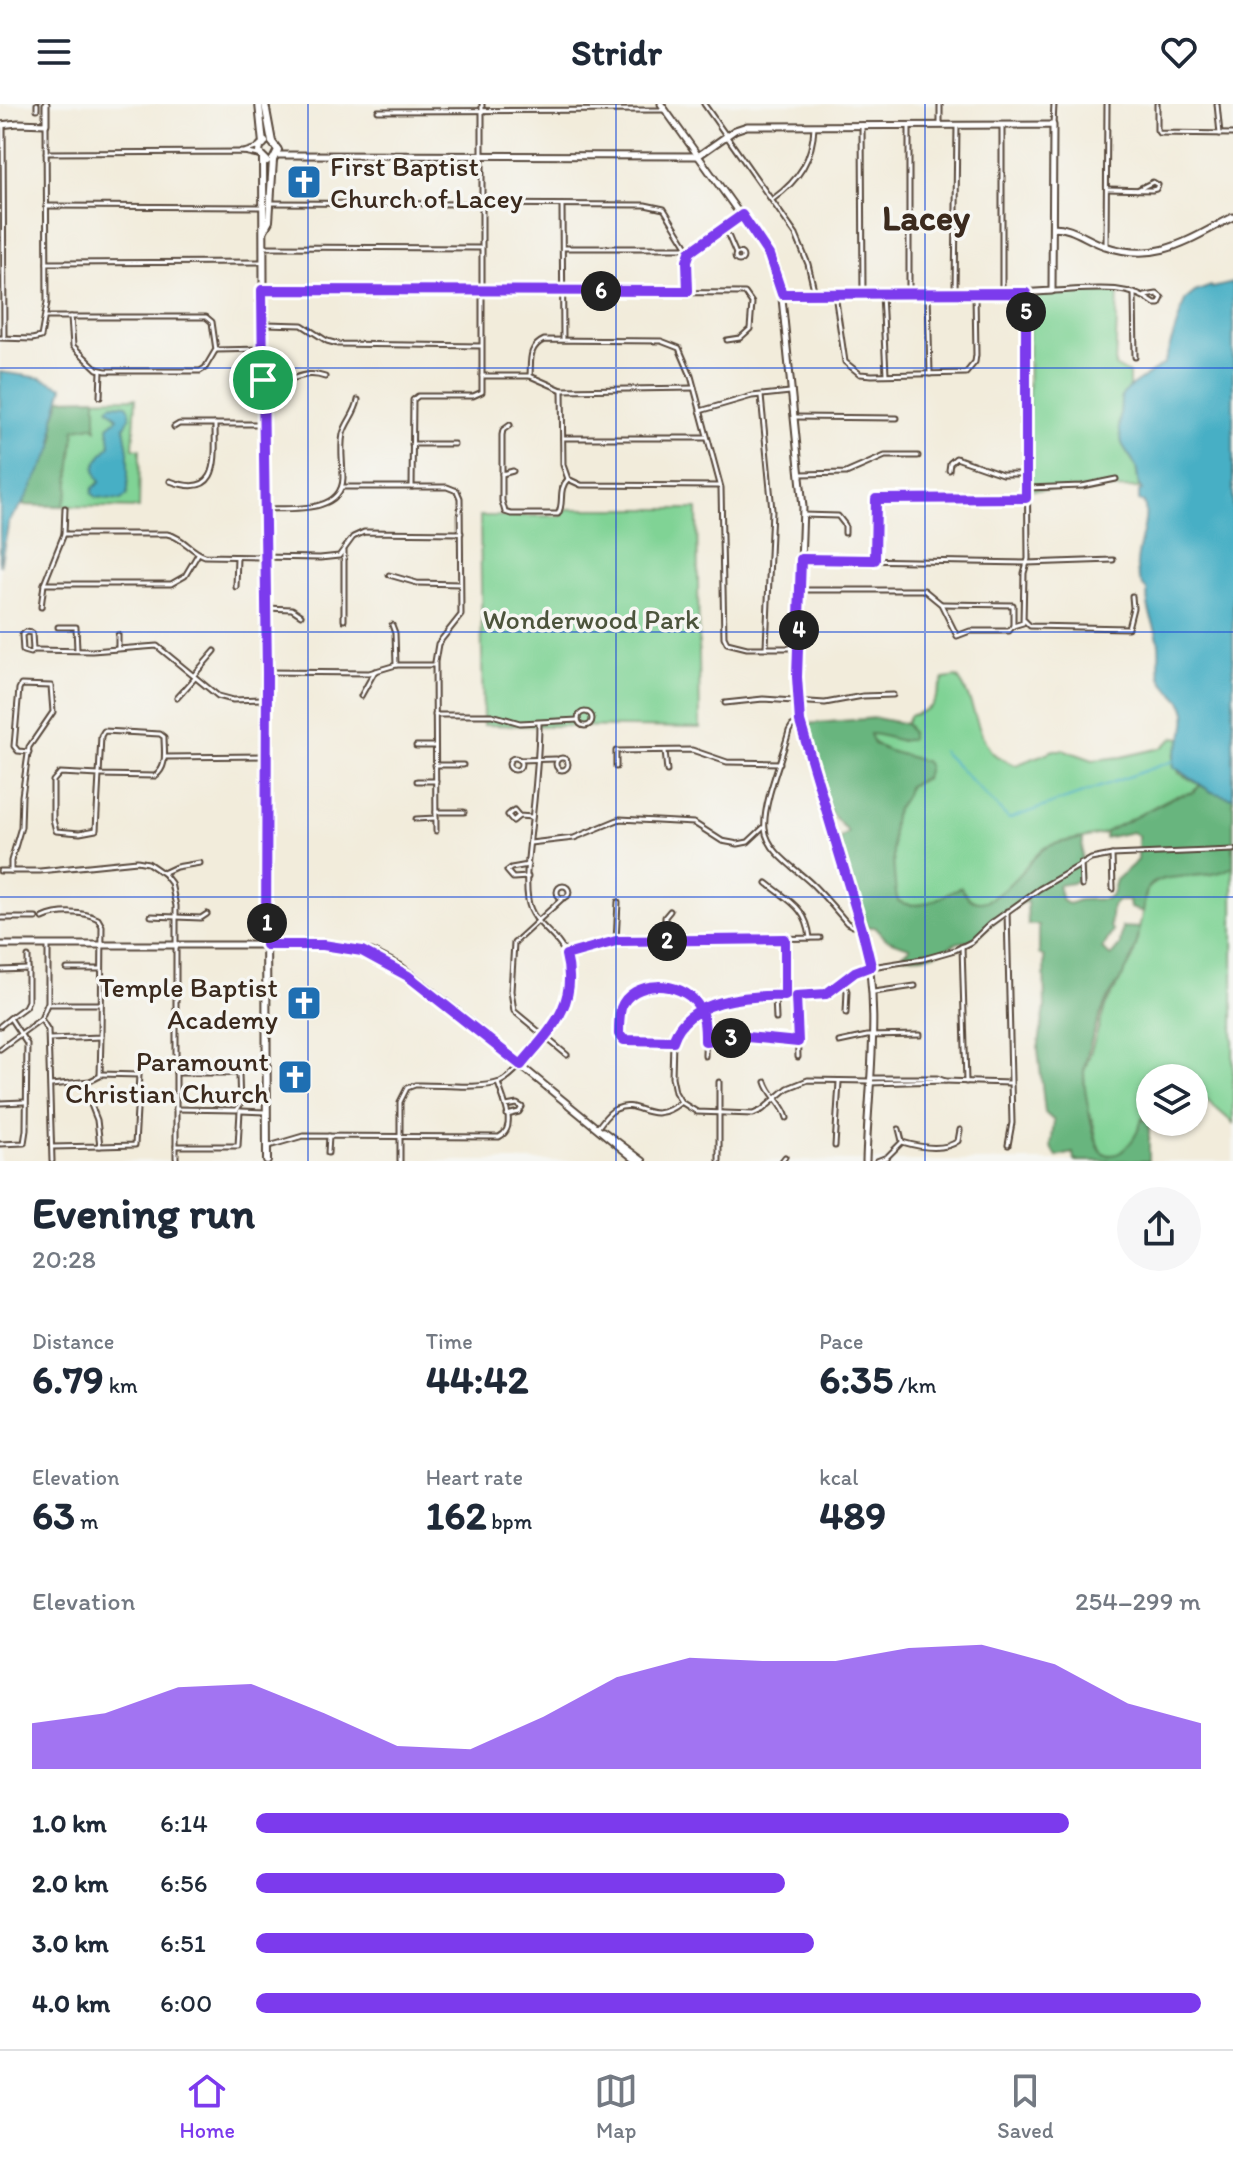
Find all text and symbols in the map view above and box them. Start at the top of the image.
icon: menu [32,30,76,74]
icon: heart [1157,30,1201,74]
text: Stridr [571,31,662,74]
place label: First Baptist Church of Lacey [330,149,523,215]
church icon: First Baptist Church of Lacey [285,163,323,201]
district label: Lacey [882,196,970,239]
pin: 6 [581,271,621,311]
text: 6 [595,277,607,304]
pin: 5 [1006,292,1046,332]
text: 5 [1020,298,1032,325]
pin [229,346,297,414]
icon: arrive [241,358,285,402]
park label: Wonderwood Park [483,602,700,636]
pin: 4 [779,610,819,650]
text: 4 [792,616,806,643]
pin: 1 [247,903,287,943]
text: 1 [262,909,272,936]
pin: 2 [647,921,687,961]
text: 2 [661,927,673,954]
place label: Temple Baptist Academy [99,970,278,1036]
church icon: Temple Baptist Academy [285,984,323,1022]
pin: 3 [711,1018,751,1058]
text: 3 [725,1024,737,1051]
place label: Paramount Christian Church [65,1044,269,1110]
church icon: Paramount Christian Church [276,1058,314,1096]
map controls [1136,1064,1208,1136]
button: layers [1136,1064,1208,1136]
text: Evening run [32,1186,255,1239]
button: share [1117,1187,1201,1271]
text: 20:28 [32,1243,96,1275]
text: Distance [32,1328,114,1355]
text: Time [426,1328,473,1355]
text: Pace [819,1328,863,1355]
text: 6.79 [32,1355,104,1403]
text: 44:42 [426,1355,529,1403]
text: 6:35 [819,1355,893,1403]
text: km [104,1372,138,1399]
text: /km [893,1372,936,1399]
text: Elevation [32,1464,119,1491]
text: Heart rate [426,1464,523,1491]
text: kcal [819,1464,858,1491]
text: 63 [32,1491,75,1539]
text: 162 [426,1491,486,1539]
text: 489 [819,1491,886,1539]
text: m [75,1508,98,1535]
text: bpm [486,1508,532,1535]
text: Elevation [32,1585,135,1617]
text: 254–299 m [1075,1585,1201,1617]
text: 1.0 km [32,1807,107,1839]
text: 6:14 [160,1807,208,1839]
text: 2.0 km [32,1867,108,1899]
text: 6:56 [160,1867,208,1899]
text: 3.0 km [32,1927,109,1959]
text: 6:51 [160,1927,206,1959]
text: 4.0 km [32,1987,110,2019]
text: 6:00 [160,1987,212,2019]
tab: Home [180,2069,235,2144]
tab: Map [594,2069,638,2144]
tab: Saved [997,2069,1053,2144]

